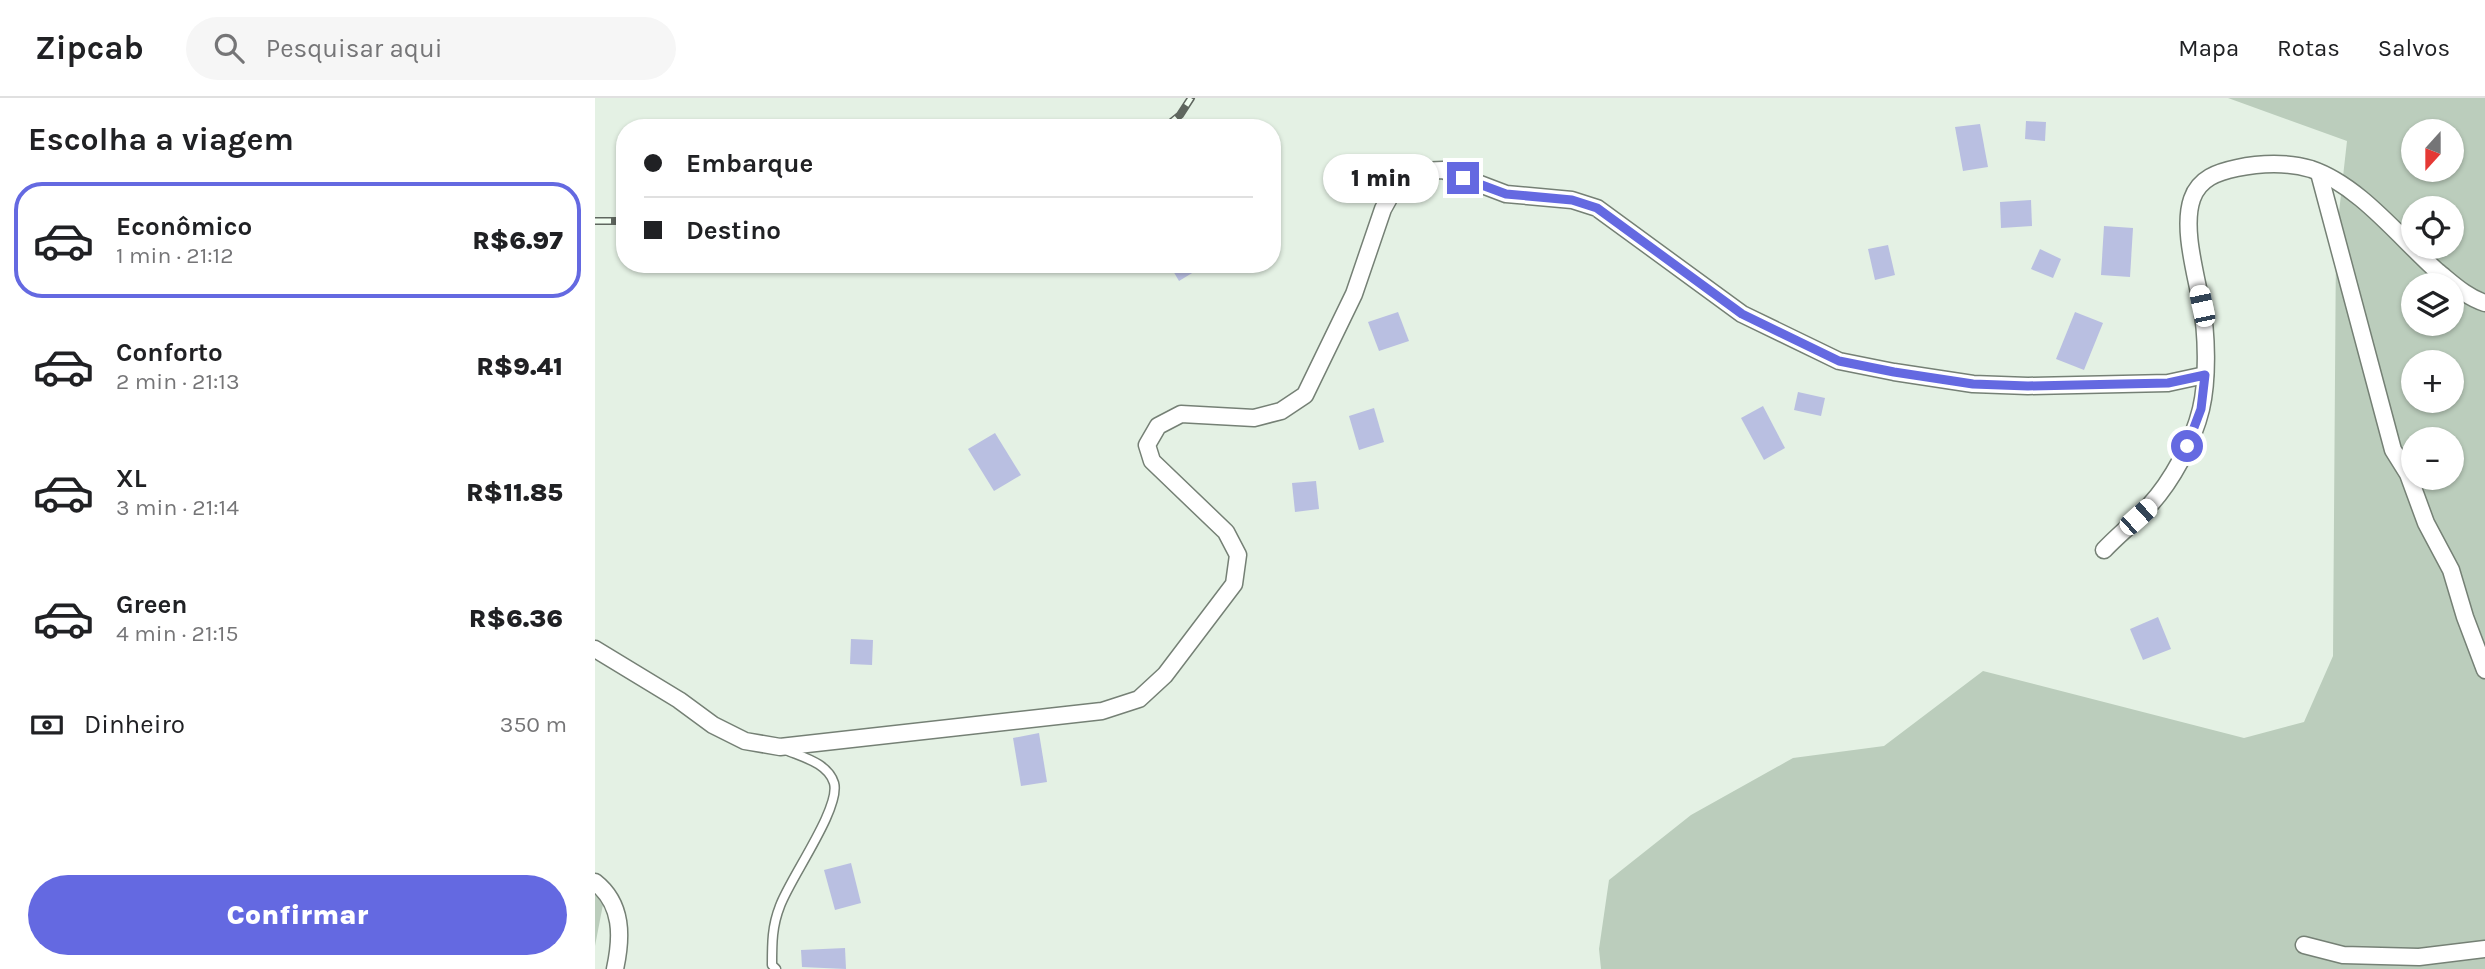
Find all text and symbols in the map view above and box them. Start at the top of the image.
search box [186,17,676,80]
text: Zipcab [35,29,144,67]
icon: search [210,29,248,67]
text: Pesquisar aqui [266,33,442,64]
text: Mapa [2178,34,2239,62]
text: Rotas [2277,34,2340,62]
text: Salvos [2378,34,2450,62]
north arrow [2401,119,2464,182]
map controls [2401,119,2464,490]
text: Escolha a viagem [28,121,294,158]
text: Embarque [686,148,813,179]
callout: 1 min [1323,154,1439,202]
route end [1447,162,1479,194]
text: 1 min [1351,165,1411,192]
button: locate [2401,196,2464,259]
icon: car [32,209,95,272]
text: Econômico [116,211,252,242]
text: Destino [686,215,781,246]
text: R$6.97 [472,225,563,256]
text: 1 min · 21:12 [116,242,234,269]
button: layers [2401,273,2464,336]
car [2188,283,2217,329]
icon: car [32,335,95,398]
text: Conforto [116,337,223,368]
button: + [2401,350,2464,413]
text: R$9.41 [476,351,563,382]
text: 2 min · 21:13 [116,368,240,395]
button: − [2401,427,2464,490]
route start [2171,430,2203,462]
icon: car [32,461,95,524]
text: XL [116,463,147,494]
text: R$11.85 [466,477,563,508]
text: 3 min · 21:14 [116,494,239,521]
car [2116,495,2161,539]
icon: car [32,587,95,650]
text: Green [116,589,188,620]
text: R$6.36 [469,603,563,634]
text: 4 min · 21:15 [116,620,238,647]
icon: cash [28,706,66,744]
text: Dinheiro [84,709,185,740]
text: 350 m [500,711,567,738]
button: Confirmar [28,875,567,955]

